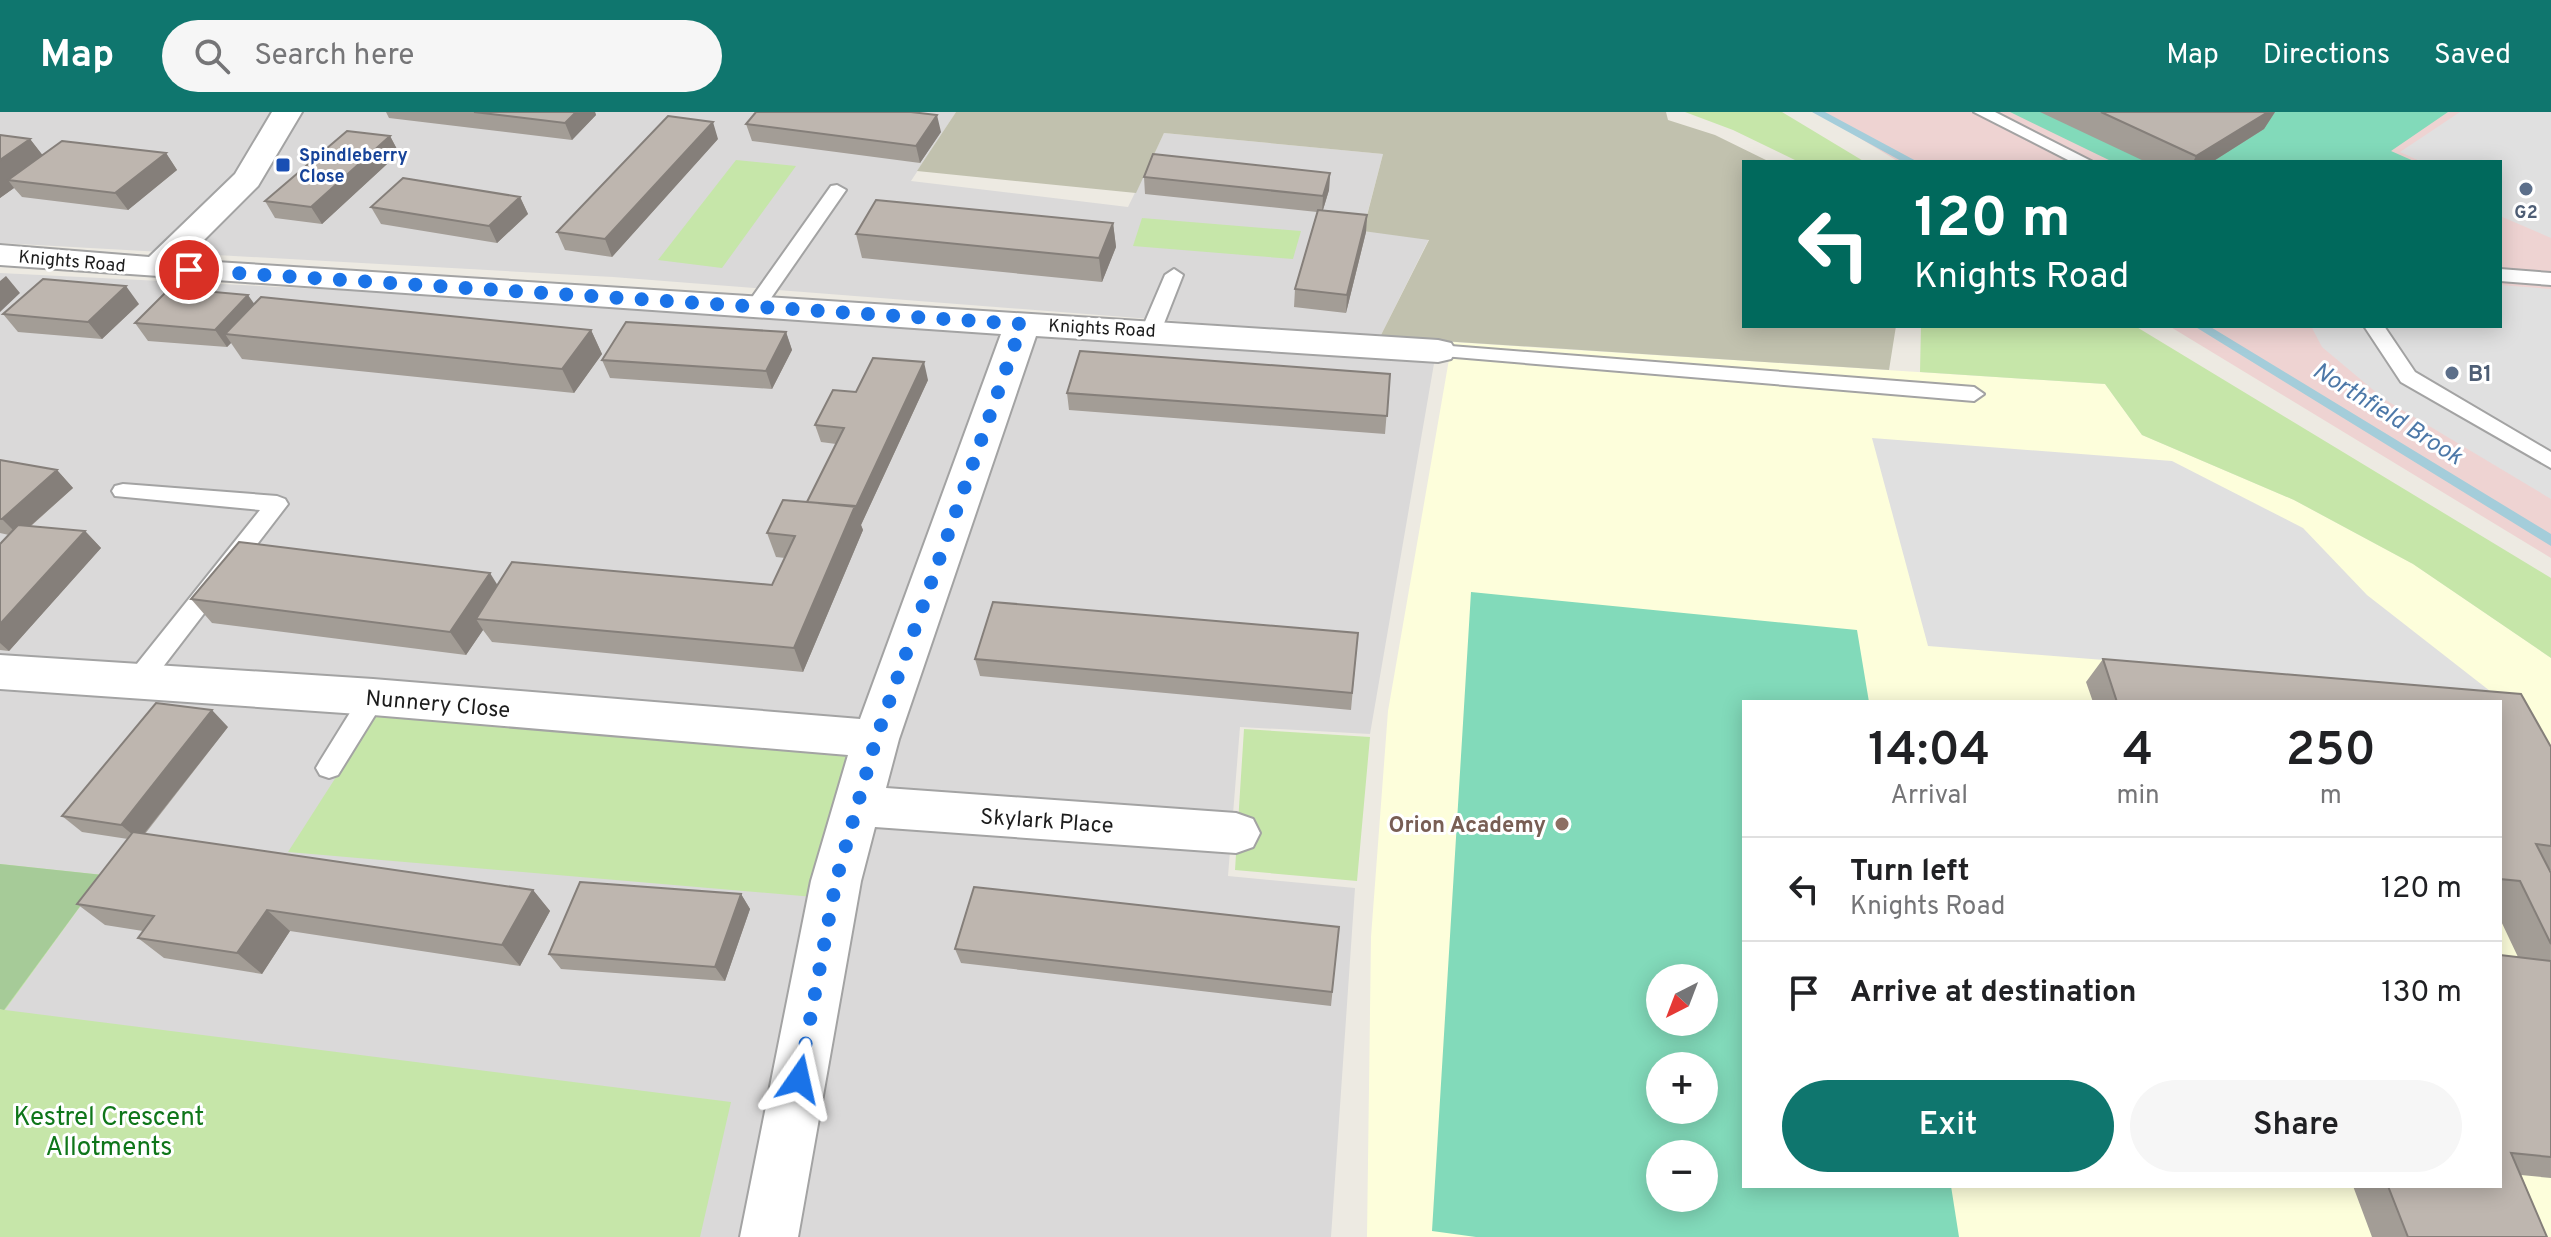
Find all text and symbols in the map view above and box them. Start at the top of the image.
search box [162,20,722,92]
text: Map [40,32,114,81]
icon: search [190,34,234,78]
text: Search here [254,38,414,75]
text: Map [2166,38,2219,74]
text: Directions [2263,38,2390,74]
text: Saved [2434,38,2511,74]
place label: Spindleberry Close [299,145,408,189]
marker: Spindleberry Close [274,156,292,174]
marker: G2 [2517,180,2535,198]
text: 120 m [1914,186,2071,256]
icon: left [1782,192,1886,296]
place label: G2 [2514,202,2538,225]
pin [155,236,223,304]
street label: Knights Road [17,246,126,279]
icon: arrive [167,248,211,292]
text: Knights Road [1914,255,2129,301]
street label: Knights Road [1048,315,1156,344]
water label: Northfield Brook [2306,357,2468,473]
place label: B1 [2468,362,2492,389]
marker: B1 [2443,364,2461,382]
street label: Nunnery Close [364,686,511,725]
text: 14:04 [1868,722,1990,782]
text: 4 [2123,722,2153,782]
text: 250 [2286,722,2376,782]
text: Arrival [1890,780,1968,813]
text: min [2116,780,2160,813]
text: m [2320,780,2342,813]
street label: Skylark Place [979,804,1114,841]
place label: Orion Academy [1389,813,1546,840]
marker: Orion Academy [1553,815,1571,833]
text: Turn left [1850,854,1970,891]
icon: left [1782,867,1826,911]
text: 120 m [2381,871,2462,908]
text: Knights Road [1850,891,2005,924]
north arrow [1646,964,1718,1036]
map controls [1646,964,1718,1212]
icon: arrive [1782,971,1826,1015]
text: Arrive at destination [1850,975,2136,1012]
text: 130 m [2381,975,2462,1012]
position arrow [757,1037,841,1121]
button: + [1646,1052,1718,1124]
button: Exit [1782,1080,2114,1172]
button: Share [2130,1080,2462,1172]
park label: Kestrel Crescent Allotments [14,1102,204,1165]
button: − [1646,1140,1718,1212]

